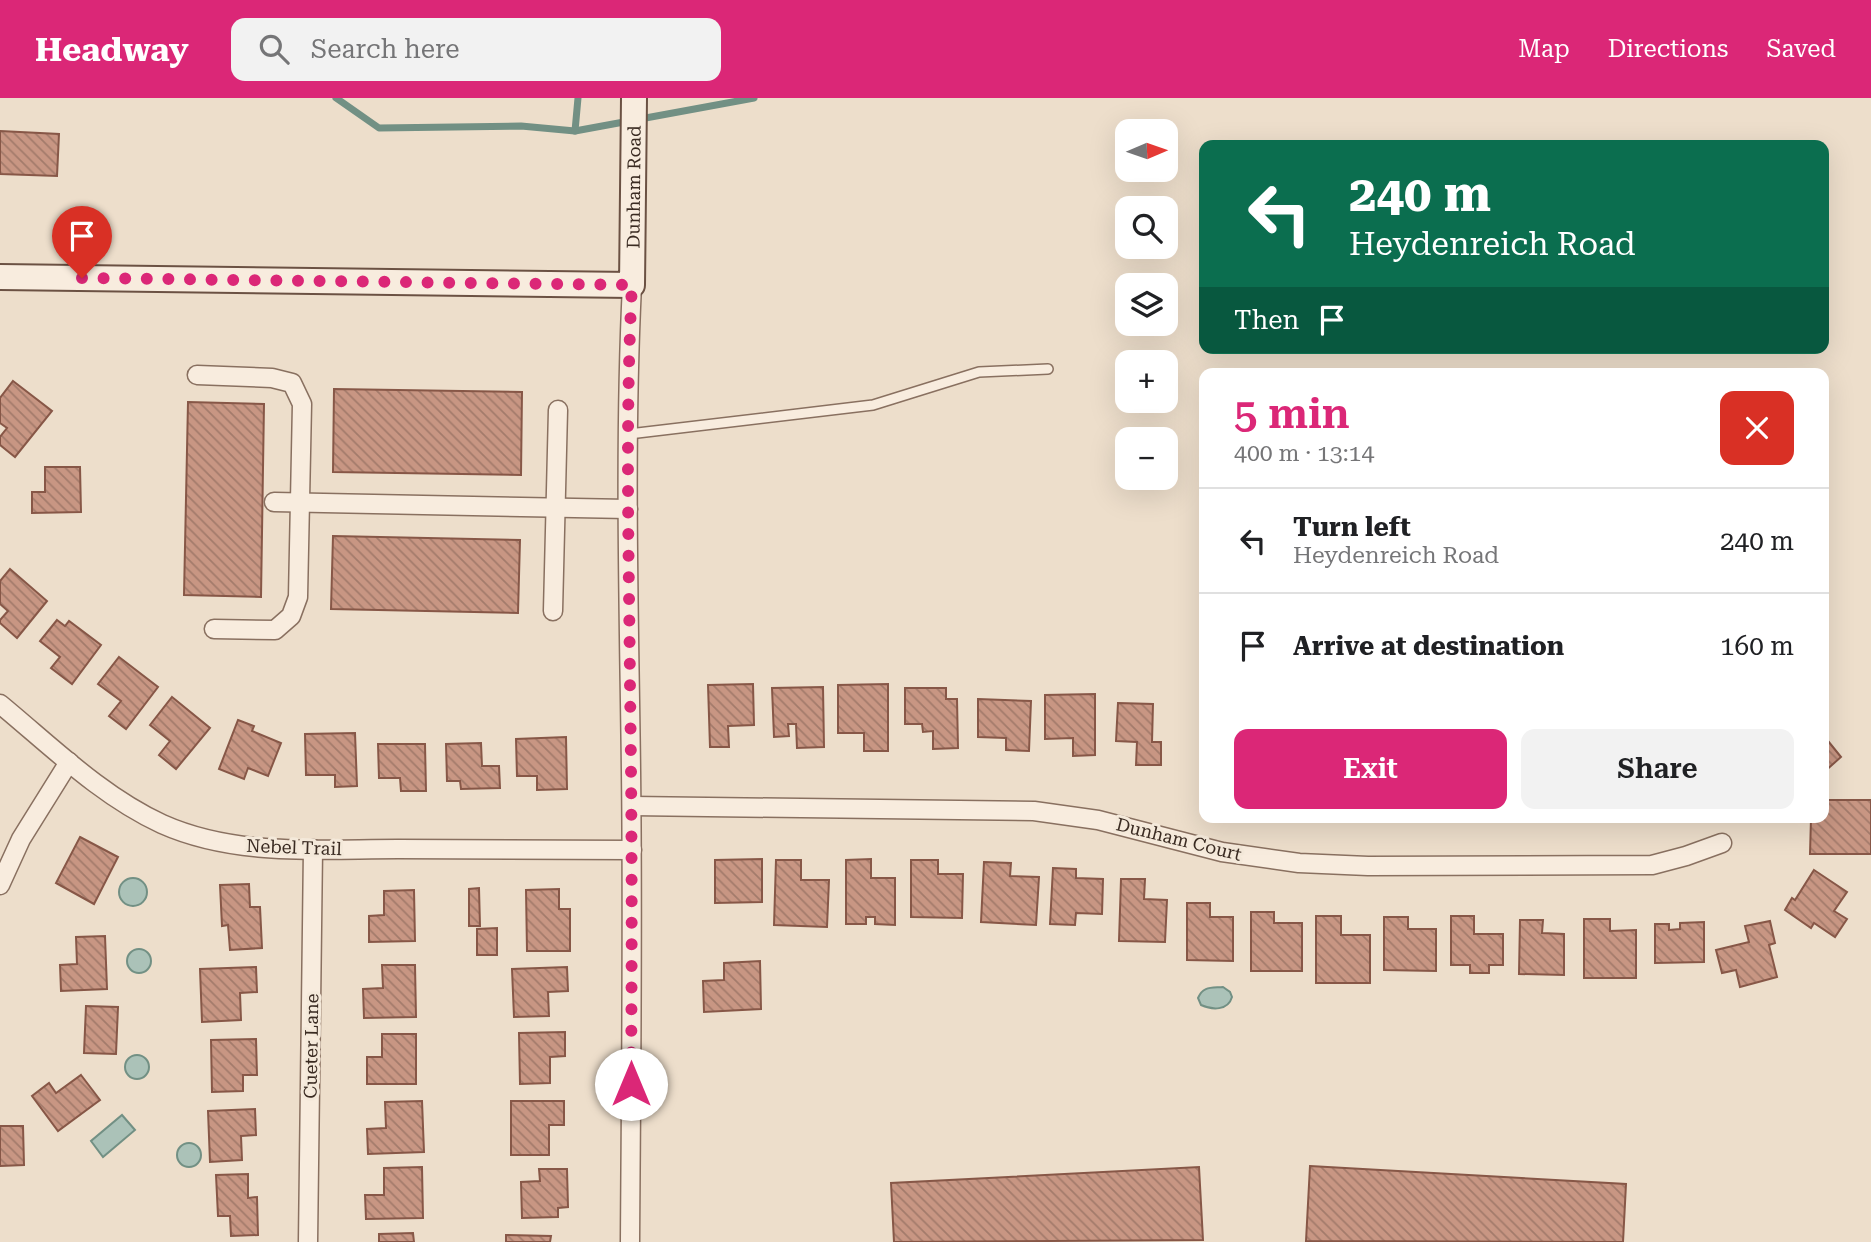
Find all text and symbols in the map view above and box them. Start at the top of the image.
search box [231,18,721,81]
text: Headway [35,30,189,69]
icon: search [255,30,293,68]
text: Search here [311,34,460,64]
text: Map [1518,35,1570,63]
text: Directions [1608,35,1728,63]
text: Saved [1766,35,1836,63]
north arrow [1115,119,1178,182]
map controls [1115,119,1178,490]
street label: Dunham Road [622,125,644,249]
text: 240 m [1349,166,1491,223]
icon: left [1234,168,1325,259]
button: search [1115,196,1178,259]
pin [52,206,112,278]
icon: arrive [63,217,101,255]
text: Heydenreich Road [1349,225,1635,263]
button: layers [1115,273,1178,336]
icon: arrive [1313,301,1351,339]
text: Then [1234,305,1299,335]
button: + [1115,350,1178,413]
text: 5 min [1234,389,1350,438]
button: close [1720,391,1794,465]
button: − [1115,427,1178,490]
text: 400 m · 13:14 [1234,440,1374,467]
text: Turn left [1293,512,1411,542]
icon: left [1234,522,1272,560]
text: 240 m [1720,526,1794,556]
text: Heydenreich Road [1293,542,1499,569]
icon: arrive [1234,627,1272,665]
text: Arrive at destination [1293,631,1564,661]
text: 160 m [1720,631,1794,661]
button: Exit [1234,729,1507,809]
button: Share [1521,729,1794,809]
street label: Dunham Court [1114,813,1244,865]
street label: Nebel Trail [246,835,343,859]
street label: Cueter Lane [300,993,322,1099]
position arrow [594,1047,668,1121]

